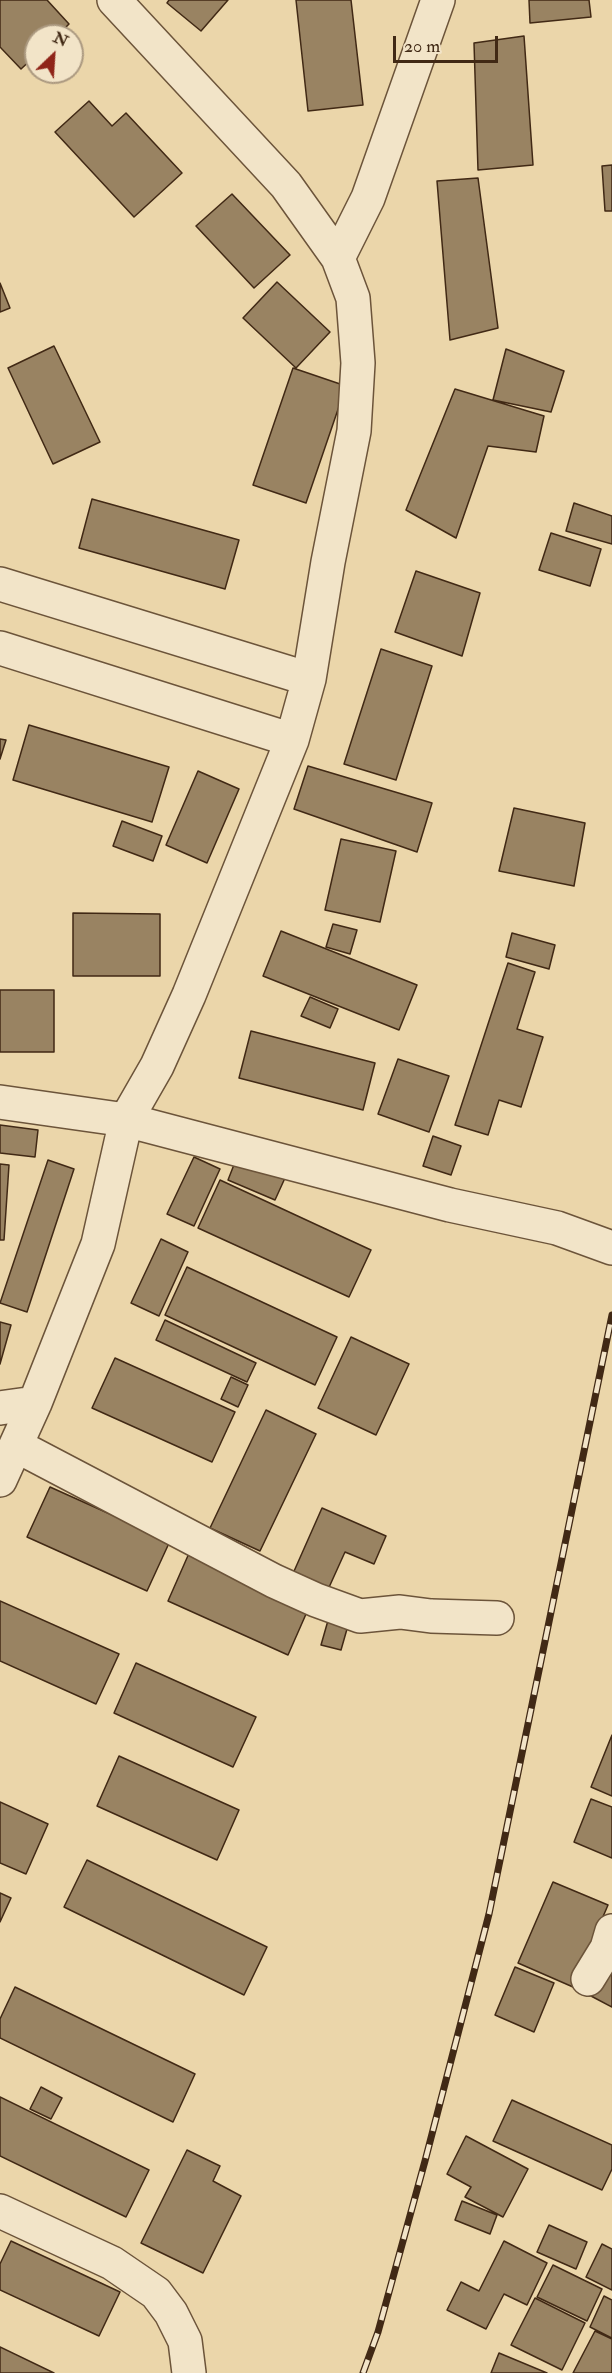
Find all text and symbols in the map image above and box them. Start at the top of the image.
north arrow [24,24,84,84]
scale bar [396,24,501,62]
text: N [50,27,71,52]
text: 20 m [404,35,440,58]

